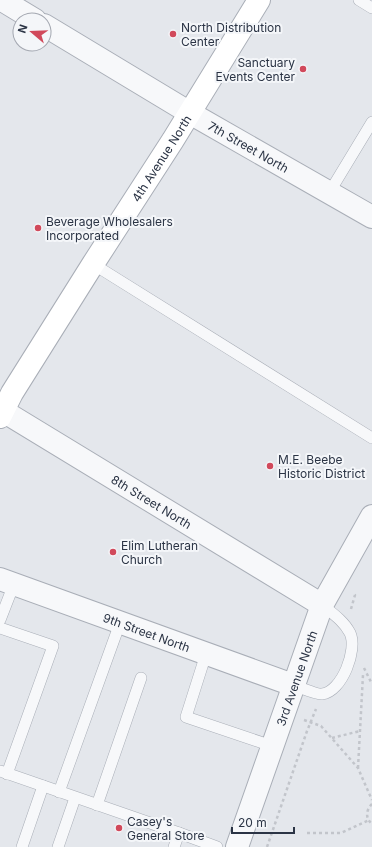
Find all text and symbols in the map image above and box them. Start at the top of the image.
north arrow [12,12,52,52]
place label: North Distribution Center [181,20,281,49]
text: N [15,22,31,35]
marker: North Distribution Center [168,29,178,39]
place label: Sanctuary Events Center [216,55,295,84]
marker: Sanctuary Events Center [298,64,308,74]
street label: 4th Avenue North [128,112,194,204]
street label: 7th Street North [206,118,292,175]
place label: Beverage Wholesalers Incorporated [46,214,173,243]
marker: Beverage Wholesalers Incorporated [33,223,43,233]
place label: M.E. Beebe Historic District [278,452,365,481]
marker: M.E. Beebe Historic District [265,461,275,471]
street label: 8th Street North [109,471,195,532]
place label: Elim Lutheran Church [121,538,198,567]
marker: Elim Lutheran Church [108,547,118,557]
street label: 9th Street North [101,609,192,655]
street label: 3rd Avenue North [273,628,320,728]
scale bar [232,809,294,835]
place label: Casey's General Store [127,814,205,843]
text: 20 m [238,815,267,830]
marker: Casey's General Store [114,823,124,833]

